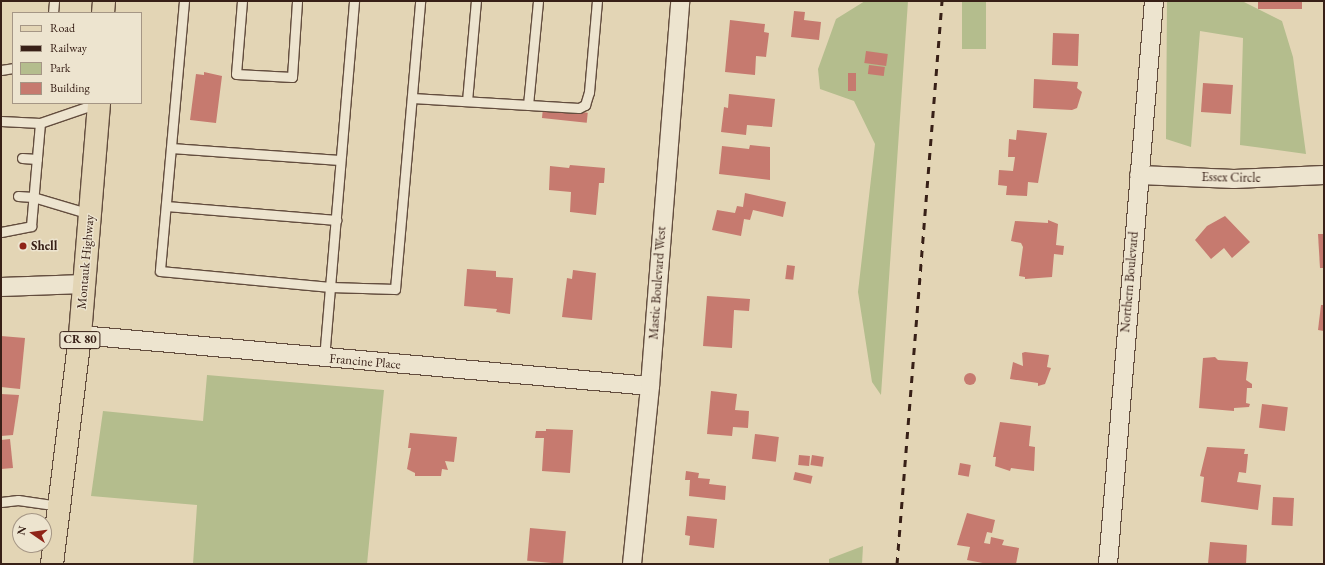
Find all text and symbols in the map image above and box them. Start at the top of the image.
legend [12,12,142,104]
text: Road [50,20,75,36]
text: Railway [50,40,87,56]
text: Park [50,60,70,76]
text: Building [50,80,90,96]
street label: Essex Circle [1201,170,1261,186]
street label: Montauk Highway [74,214,98,310]
street label: Mastic Boulevard West [646,226,670,340]
street label: Northern Boulevard [1118,231,1142,333]
place label: Shell [31,238,58,254]
marker: Shell [18,241,28,251]
road number: CR 80 [59,330,101,350]
street label: Francine Place [329,351,401,373]
north arrow [12,513,52,553]
text: N [13,525,29,536]

